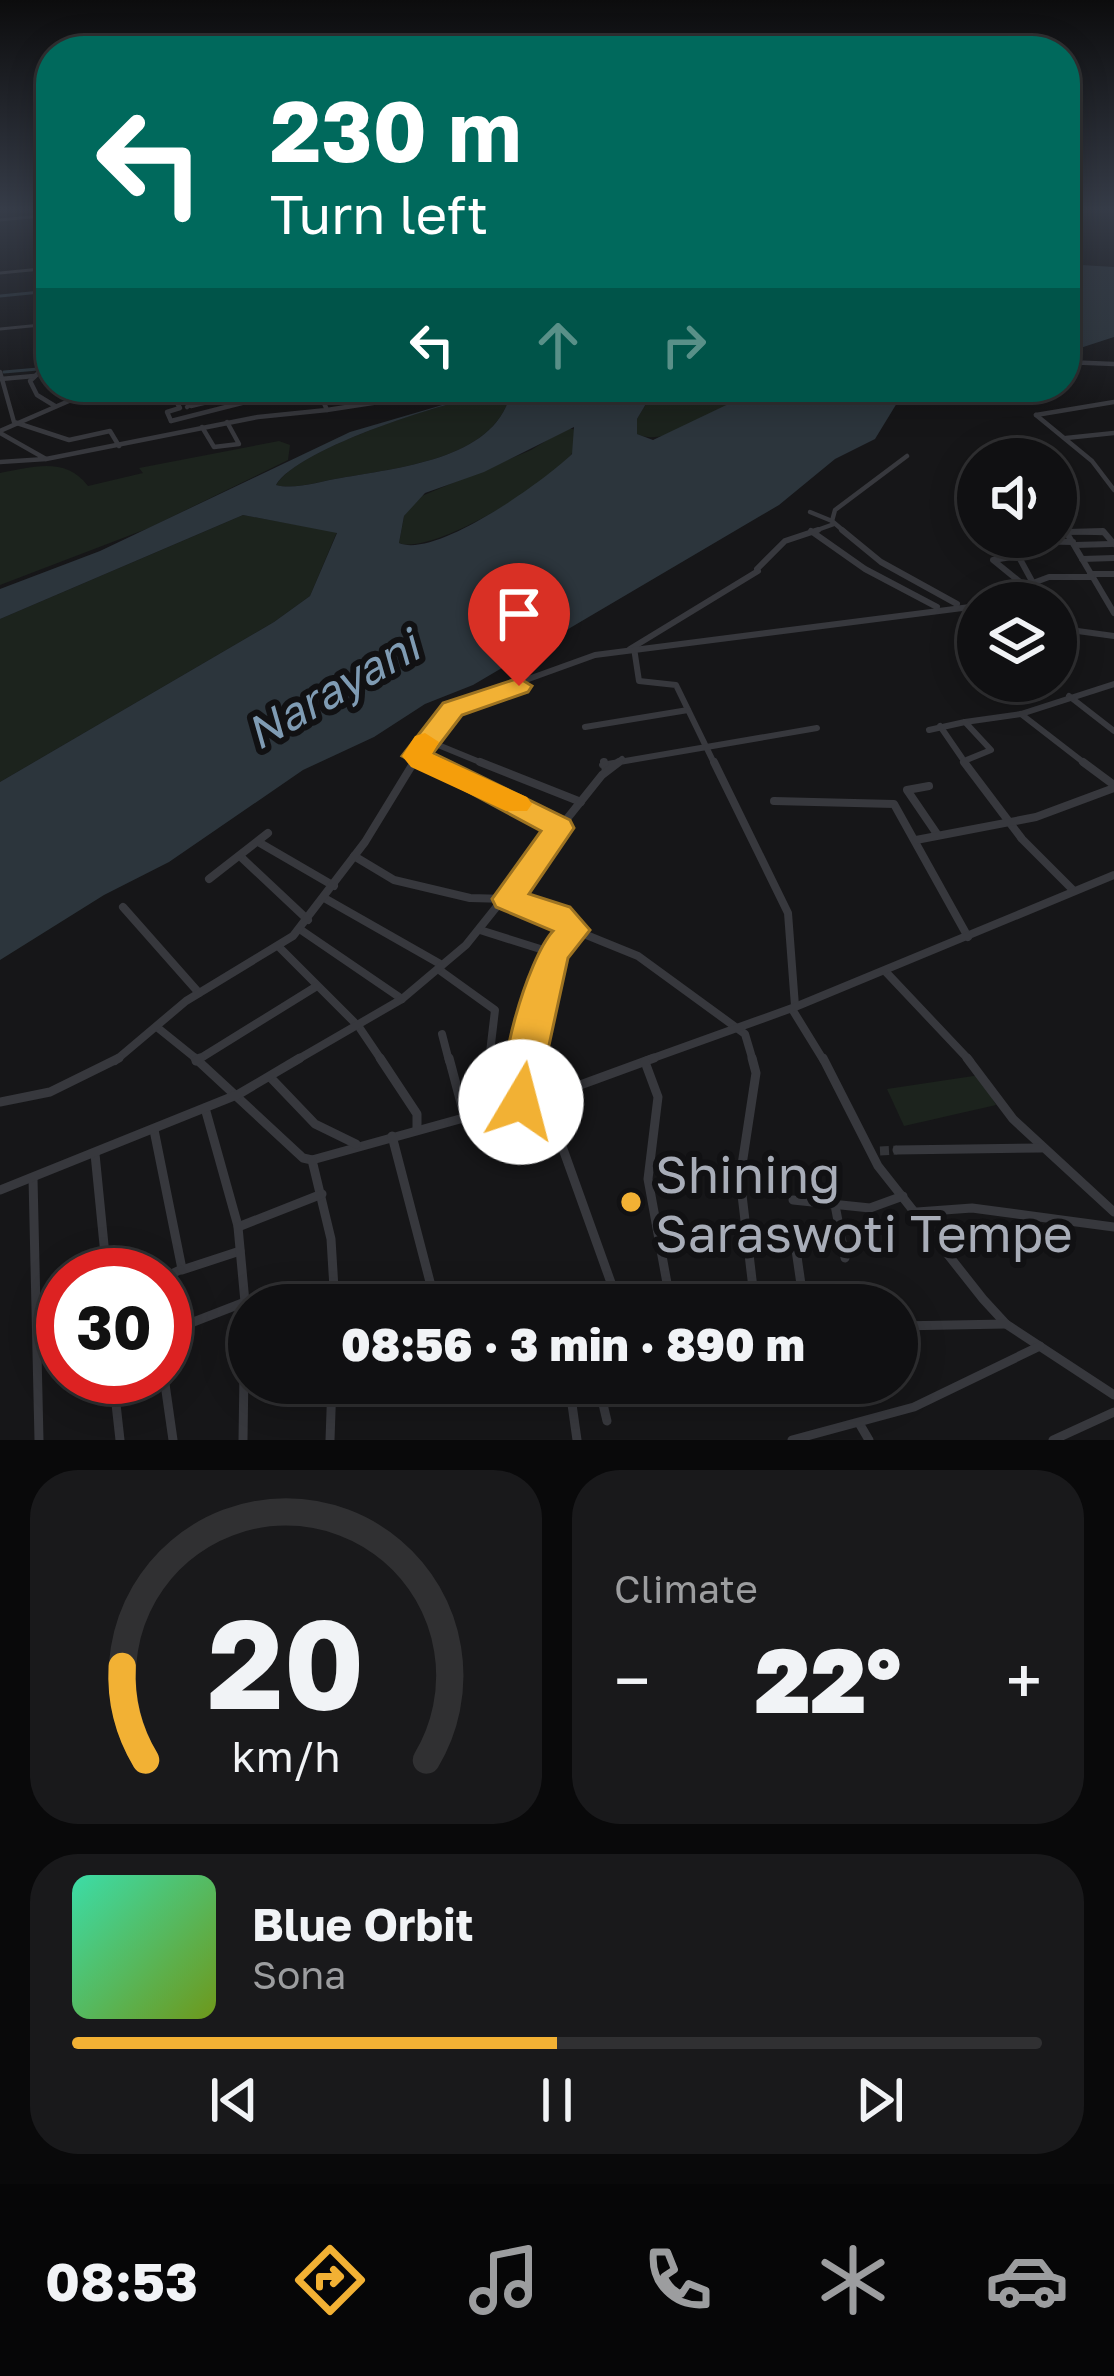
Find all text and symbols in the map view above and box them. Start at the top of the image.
text: 230 m [270,80,522,180]
icon: left [72,84,228,240]
text: Turn left [270,181,488,246]
icon: left [399,312,465,378]
icon: ahead [525,312,591,378]
icon: right [651,312,717,378]
map controls [957,438,1077,702]
button: sound [957,438,1077,558]
pin [468,563,570,686]
icon: arrive [486,581,552,647]
button: layers [957,582,1077,702]
water label: Narayani [236,616,432,760]
position arrow [458,1039,584,1165]
place label: Shining Saraswoti Tempe [655,1143,1073,1263]
marker: Shining Saraswoti Tempe [618,1189,644,1215]
speed limit sign: 30 [36,1248,192,1404]
text: 08:56 · 3 min · 890 m [341,1317,805,1371]
text: Climate [614,1565,758,1612]
text: 20 [207,1587,365,1736]
text: 22° [755,1625,901,1733]
text: − [614,1640,650,1720]
text: + [1006,1640,1042,1720]
text: km/h [231,1730,341,1781]
text: Blue Orbit [252,1897,474,1951]
text: Sona [252,1951,346,1998]
icon: previous [201,2067,267,2133]
icon: pause [524,2067,590,2133]
icon: next [847,2067,913,2133]
icon: directions [288,2238,372,2322]
icon: music [462,2238,546,2322]
icon: phone [636,2238,720,2322]
icon: climate [811,2238,895,2322]
icon: car [985,2238,1069,2322]
text: 08:53 [45,2248,198,2313]

